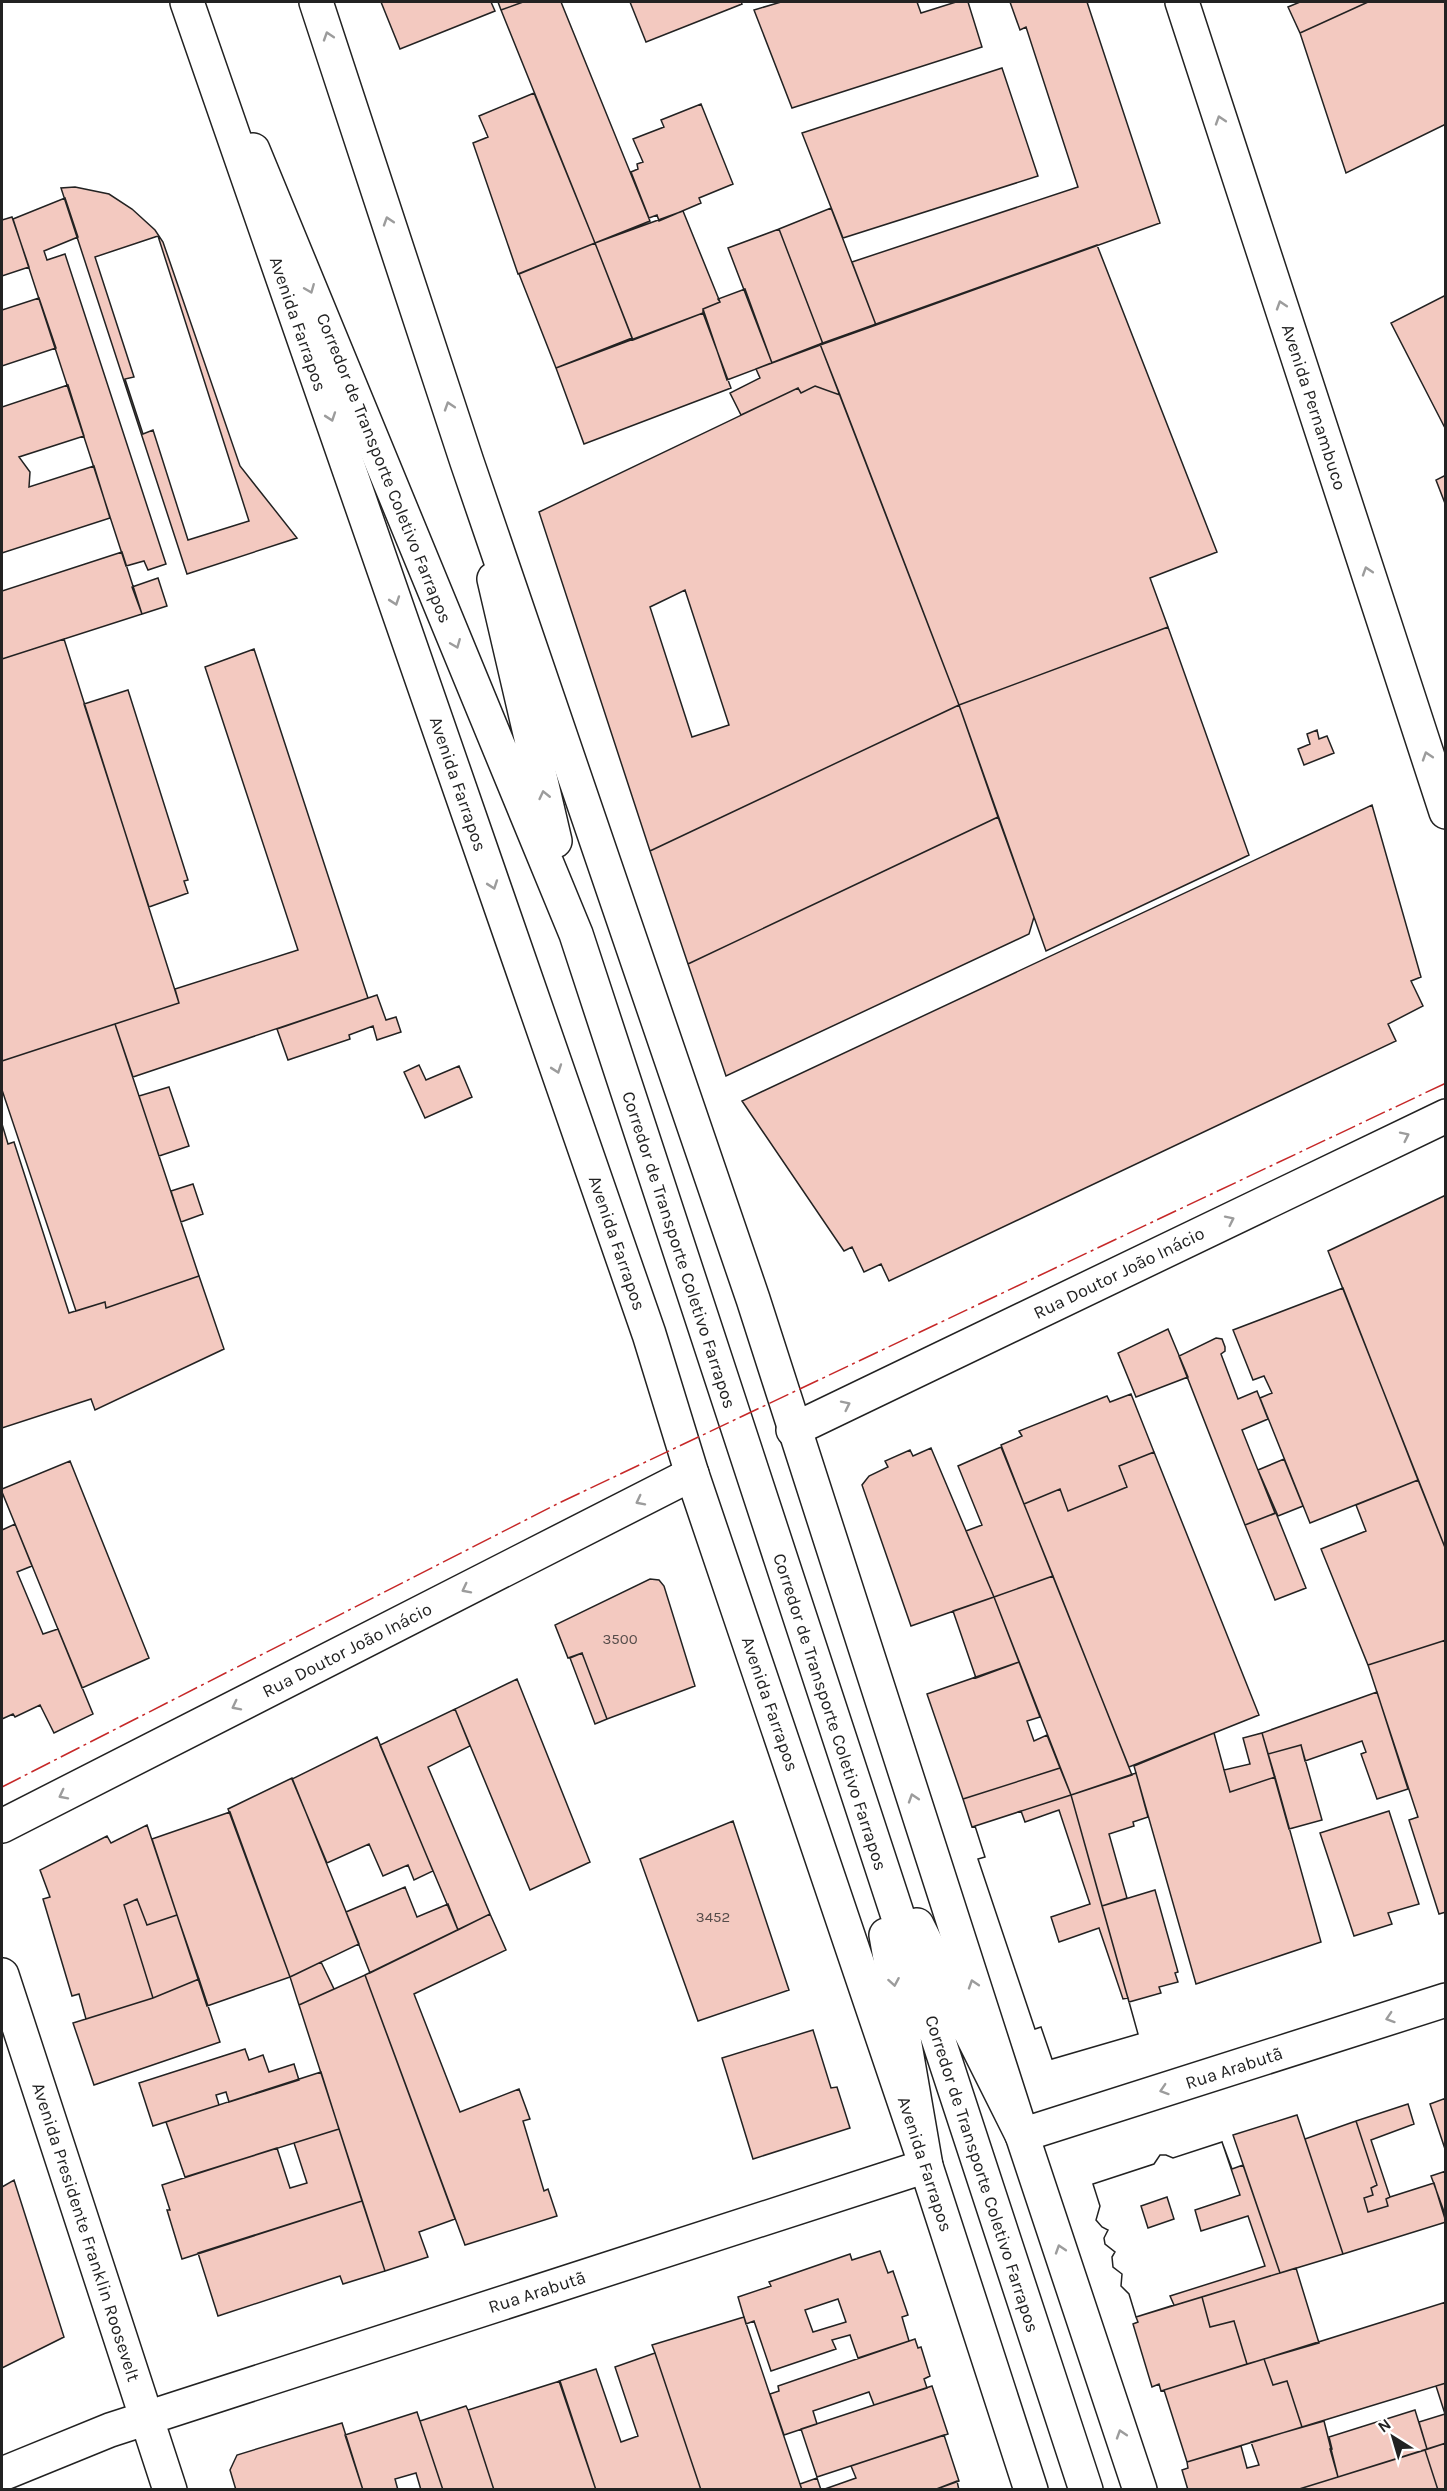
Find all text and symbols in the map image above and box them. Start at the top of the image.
one-way arrow [322,31,335,42]
one-way arrow [1215,115,1227,126]
one-way arrow [383,216,396,227]
street label: Avenida Farrapos [265,254,331,394]
one-way arrow [303,282,315,293]
one-way arrow [1275,300,1288,311]
street label: Corredor de Transporte Coletivo Farrapos [312,310,456,626]
street label: Avenida Pernambuco [1277,321,1351,493]
one-way arrow [444,401,456,412]
one-way arrow [323,411,336,422]
one-way arrow [1362,566,1374,577]
one-way arrow [387,595,400,606]
one-way arrow [449,637,461,648]
street label: Avenida Farrapos [425,714,491,854]
one-way arrow [1422,751,1435,762]
one-way arrow [538,790,551,800]
one-way arrow [486,879,499,890]
one-way arrow [550,1063,563,1074]
street label: Corredor de Transporte Coletivo Farrapos [617,1089,741,1411]
one-way arrow [1399,1131,1410,1143]
street label: Avenida Farrapos [584,1173,650,1313]
one-way arrow [1223,1216,1234,1228]
street label: Rua Doutor João Inácio [1030,1222,1208,1324]
one-way arrow [840,1401,850,1412]
one-way arrow [635,1493,646,1505]
street label: Corredor de Transporte Coletivo Farrapos [768,1551,892,1873]
one-way arrow [462,1582,472,1593]
street label: Rua Doutor João Inácio [258,1598,436,1702]
house number: 3500 [602,1630,638,1648]
street label: Avenida Farrapos [737,1634,803,1774]
one-way arrow [232,1699,243,1711]
one-way arrow [58,1788,69,1799]
one-way arrow [907,1793,920,1804]
house number: 3452 [696,1908,730,1926]
one-way arrow [887,1977,900,1987]
one-way arrow [967,1979,980,1990]
one-way arrow [1385,2011,1396,2023]
street label: Corredor de Transporte Coletivo Farrapos [920,2013,1044,2335]
street label: Rua Arabutã [1183,2042,1285,2094]
street label: Avenida Presidente Franklin Roosevelt [27,2080,145,2384]
one-way arrow [1159,2083,1170,2095]
street label: Avenida Farrapos [893,2094,957,2234]
one-way arrow [1054,2244,1067,2255]
street label: Rua Arabutã [486,2266,588,2318]
north arrow [1363,2407,1423,2467]
text: N [1374,2414,1395,2436]
one-way arrow [1116,2429,1129,2440]

